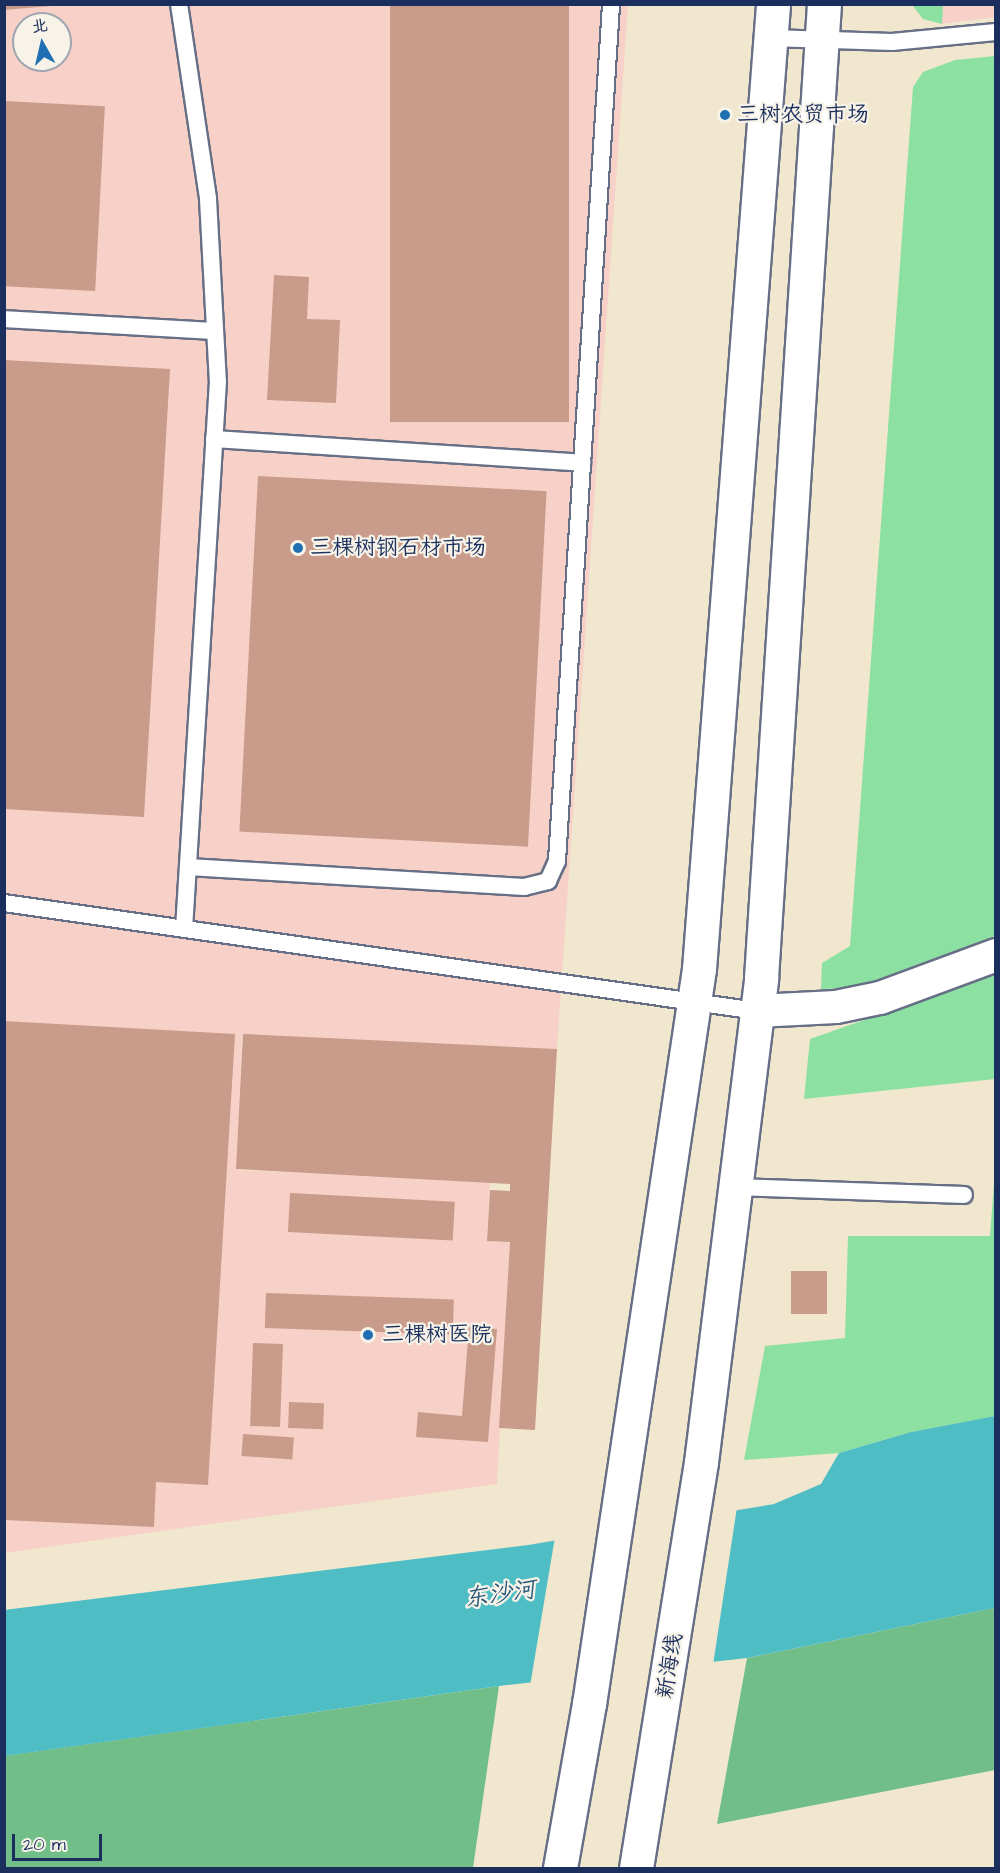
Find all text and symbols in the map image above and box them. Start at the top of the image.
north arrow [12,12,72,72]
text: 北 [30,14,49,38]
place label: 三树农贸市场 [737,102,869,128]
marker: 三树农贸市场 [718,108,732,122]
place label: 三棵树钢石材市场 [310,535,486,561]
marker: 三棵树钢石材市场 [291,541,305,555]
place label: 三棵树医院 [382,1322,492,1348]
marker: 三棵树医院 [359,1326,377,1344]
water label: 东沙河 [462,1576,538,1614]
street label: 新海线 [652,1631,688,1701]
scale bar [15,1822,105,1860]
text: 20 m [23,1832,66,1857]

